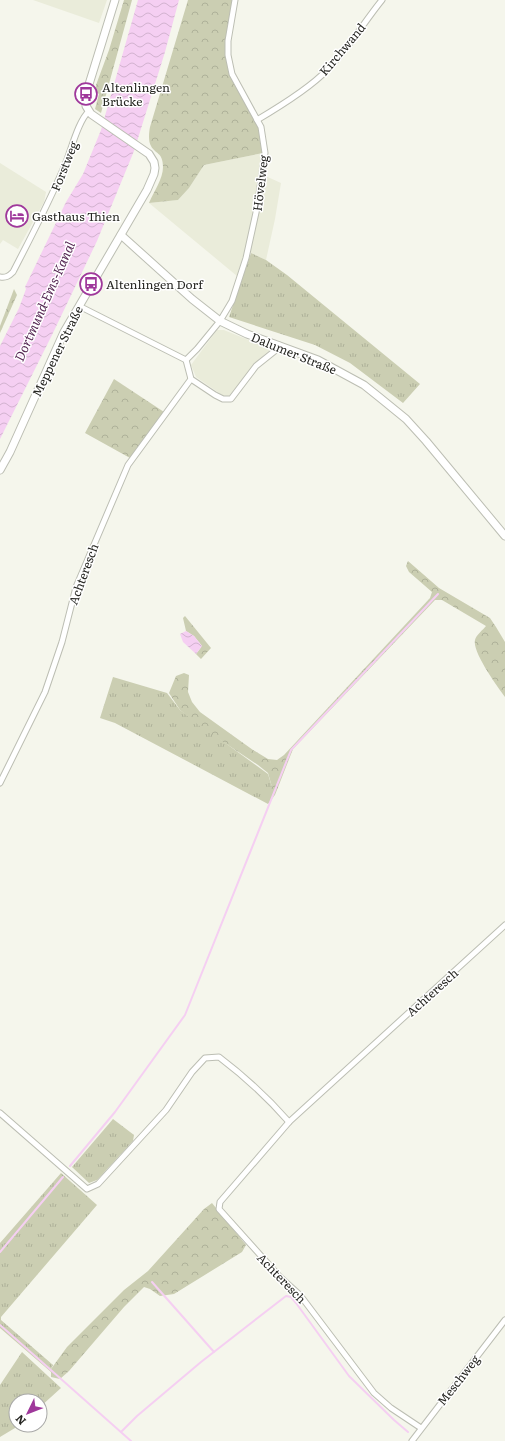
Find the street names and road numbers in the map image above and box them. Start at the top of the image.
street label: Kirchwand [315,18,370,79]
street label: Forstweg [46,138,82,194]
street label: Hövelweg [248,154,272,212]
street label: Meppener Straße [27,303,87,399]
street label: Dalumer Straße [248,328,340,378]
street label: Achteresch [64,541,102,607]
street label: Achteresch [402,964,462,1020]
street label: Achteresch [253,1249,311,1307]
street label: Meschweg [433,1351,484,1409]

